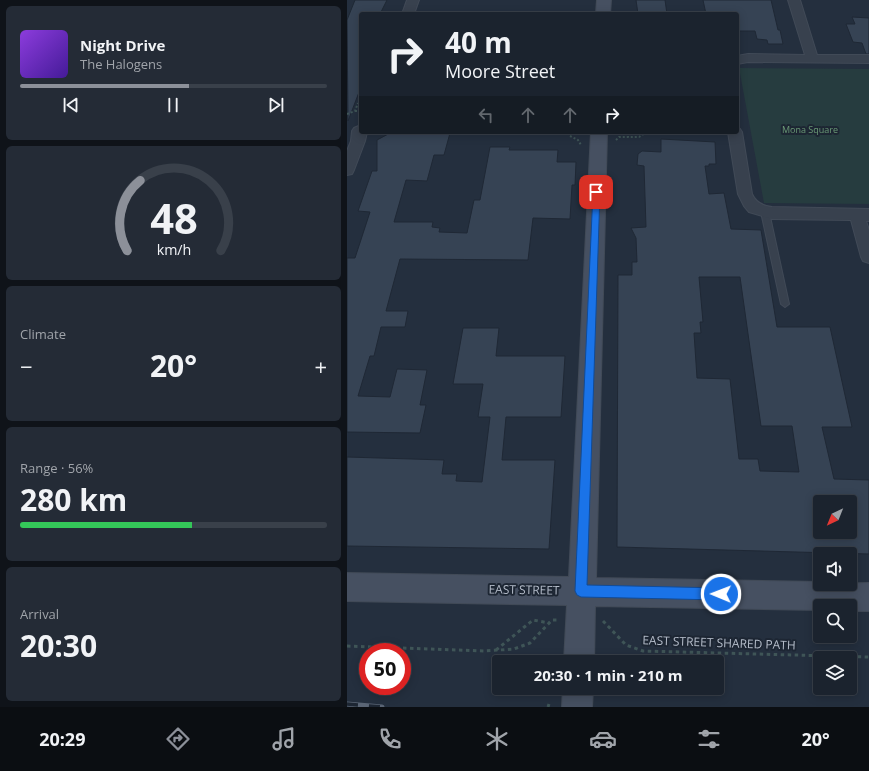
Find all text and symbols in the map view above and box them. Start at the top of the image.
text: 40 m [445,23,512,61]
icon: right [379,28,431,80]
text: Night Drive [80,35,165,55]
text: The Halogens [80,55,162,73]
text: Moore Street [445,59,555,83]
icon: previous [60,94,82,116]
icon: pause [162,94,184,116]
icon: next [265,94,287,116]
icon: left [475,104,497,126]
icon: ahead [517,104,539,126]
icon: ahead [559,104,581,126]
icon: right [601,104,623,126]
park label: Mona Square [782,123,838,136]
pin [579,175,613,209]
icon: arrive [585,181,607,203]
text: 48 [150,190,197,246]
text: km/h [156,240,191,259]
text: Climate [20,325,66,343]
text: 20° [150,345,197,386]
text: − [20,351,33,381]
text: + [314,351,327,381]
text: Range · 56% [20,459,93,477]
text: 280 km [20,479,127,520]
north arrow [813,495,857,539]
map controls [813,495,857,695]
button: sound [813,547,857,591]
position arrow [700,573,742,615]
street label: EAST STREET [488,580,560,599]
button: search [813,599,857,643]
text: Arrival [20,605,59,623]
text: 20:30 [20,625,97,666]
street label: EAST STREET SHARED PATH [642,631,796,654]
speed limit sign: 50 [359,643,411,695]
button: layers [813,651,857,695]
text: 20:30 · 1 min · 210 m [534,665,682,685]
icon: directions [164,725,192,753]
icon: music [270,725,298,753]
icon: phone [376,725,404,753]
icon: climate [483,725,511,753]
icon: car [589,725,617,753]
icon: filters [695,725,723,753]
text: 20:29 [39,727,85,751]
text: 20° [802,727,830,751]

